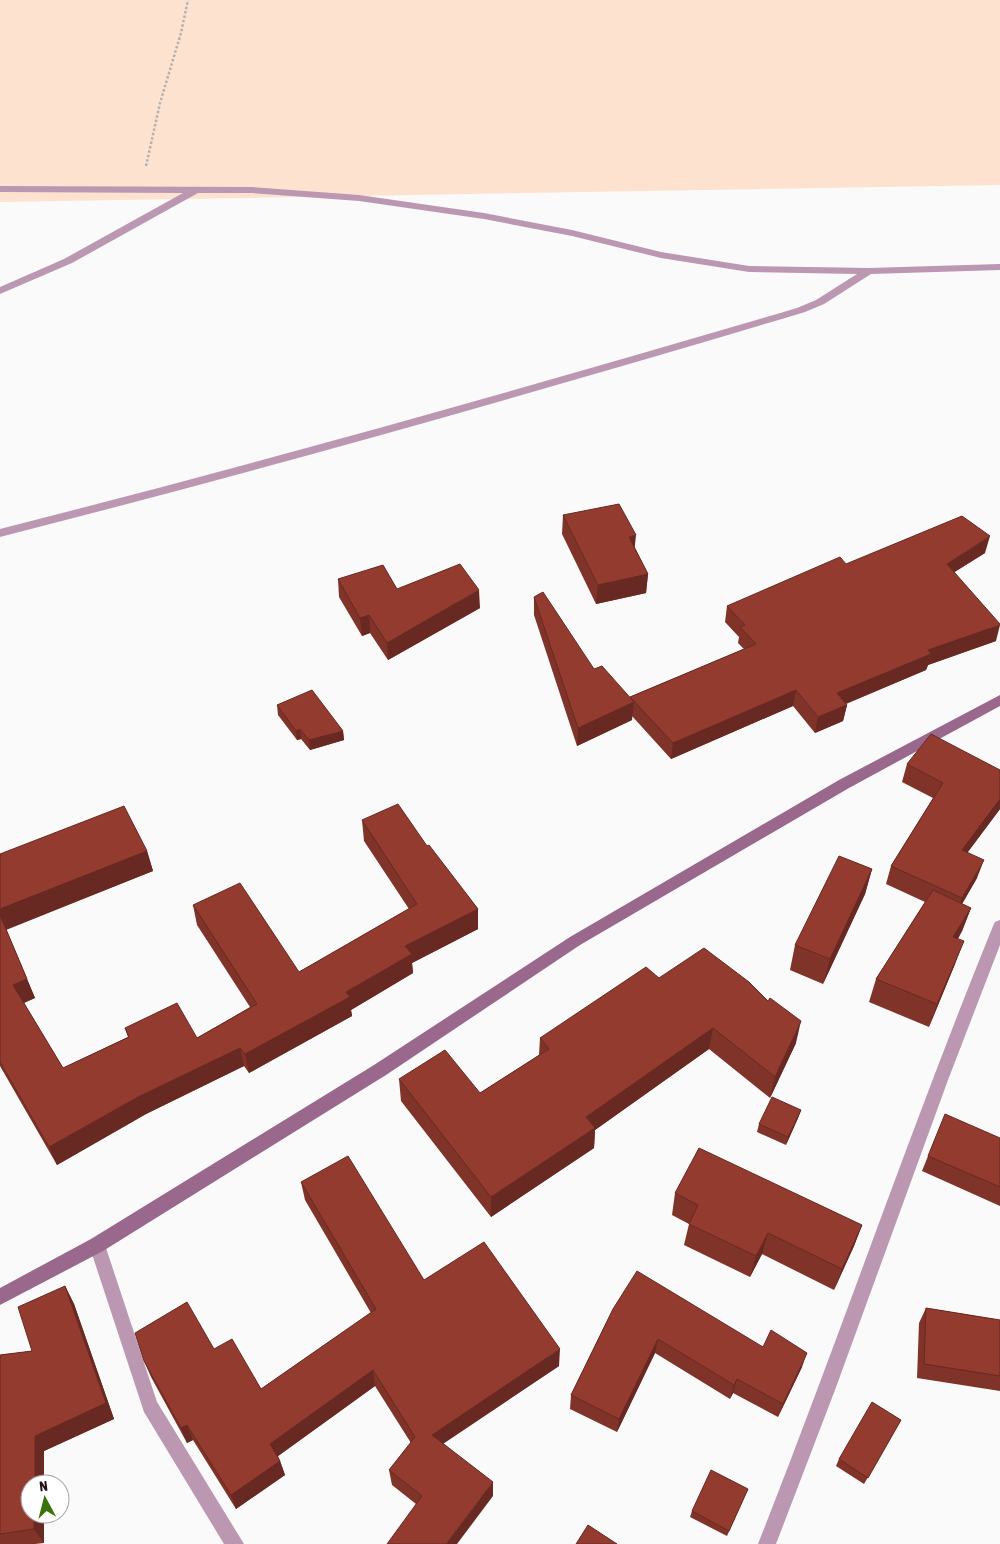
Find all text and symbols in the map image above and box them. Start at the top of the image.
north arrow [20,1474,70,1524]
text: N [38,1478,48,1495]

